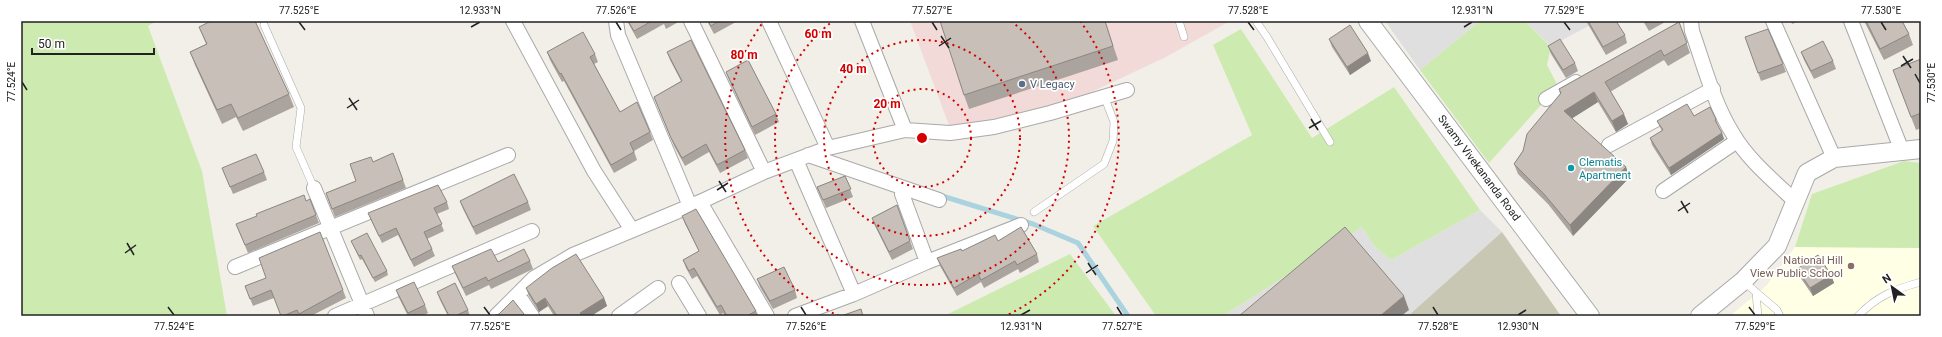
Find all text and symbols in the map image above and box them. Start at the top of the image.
text: 77.525°E [279,5,319,16]
text: 12.933°N [459,5,501,16]
text: 77.526°E [596,5,636,16]
text: 77.527°E [912,5,952,16]
text: 77.528°E [1228,5,1268,16]
text: 12.931°N [1451,5,1493,16]
text: 77.529°E [1544,5,1584,16]
text: 77.530°E [1861,5,1901,16]
text: 60 m [804,27,832,41]
scale bar [32,30,154,56]
text: 50 m [38,37,65,51]
text: 80 m [730,48,758,62]
text: 77.524°E [6,62,17,102]
text: 40 m [839,62,867,76]
text: 77.530°E [1926,63,1937,103]
place label: V Legacy [1030,78,1075,91]
marker: V Legacy [1017,79,1027,89]
text: 20 m [873,97,901,111]
street label: Swamy Vivekananda Road [1435,113,1523,223]
centre of rings [915,131,929,145]
place label: Clematis Apartment [1579,156,1631,182]
marker: Clematis Apartment [1566,163,1576,173]
place label: National Hill View Public School [1750,254,1843,280]
marker: National Hill View Public School [1846,261,1856,271]
north arrow [1872,267,1912,307]
text: N [1880,271,1894,287]
text: 77.524°E [154,321,194,332]
text: 77.525°E [470,321,510,332]
text: 77.526°E [786,321,826,332]
text: 12.931°N [1000,321,1042,332]
text: 77.527°E [1102,321,1142,332]
text: 77.528°E [1418,321,1458,332]
text: 12.930°N [1497,321,1539,332]
text: 77.529°E [1735,321,1775,332]

